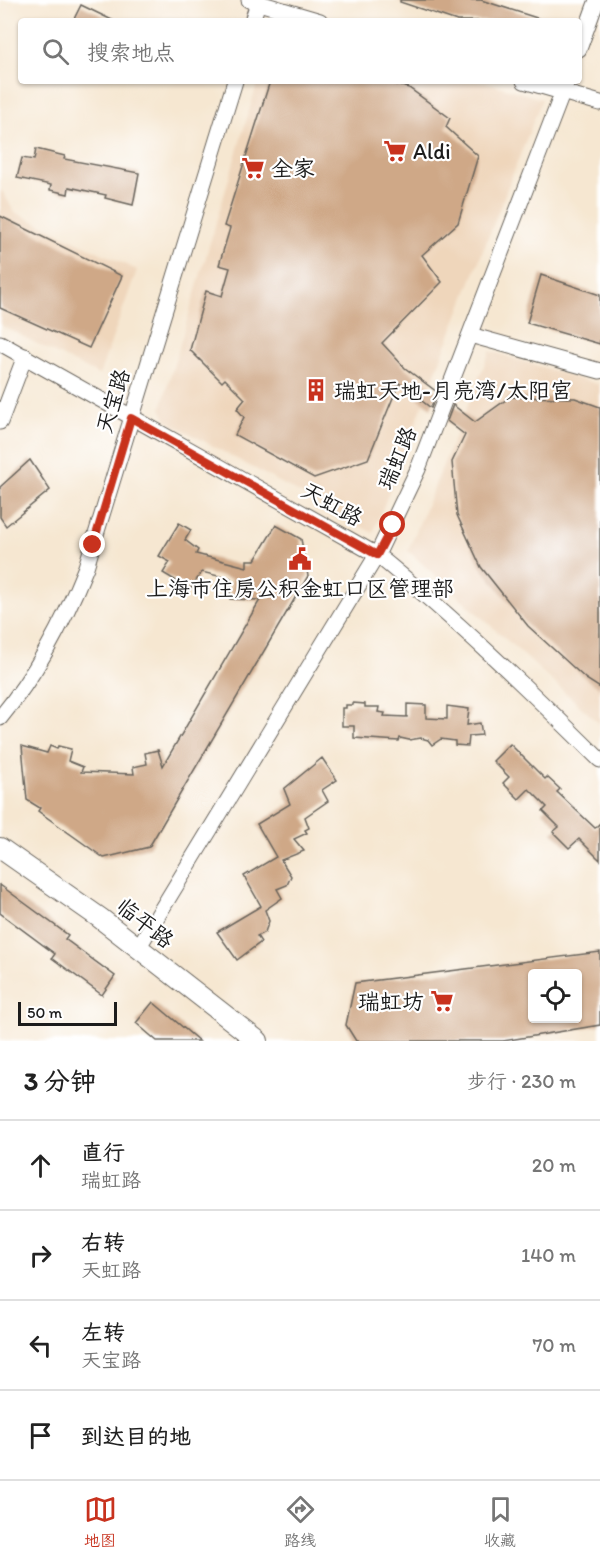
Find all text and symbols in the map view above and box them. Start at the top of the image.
search box [18,18,582,84]
icon: search [39,35,72,68]
text: 搜索地点 [87,39,175,66]
supermarket icon: Aldi [382,138,408,164]
place label: Aldi [413,138,451,165]
supermarket icon: 全家 [240,155,266,181]
place label: 全家 [271,155,315,182]
street label: 天宝路 [90,365,136,437]
building icon: 瑞虹天地-月亮湾/太阳宫 [303,377,329,403]
place label: 瑞虹天地-月亮湾/太阳宫 [334,377,572,404]
street label: 瑞虹路 [372,422,422,494]
street label: 天虹路 [297,476,367,532]
route start [379,511,405,537]
route end [79,531,105,557]
public building icon: 上海市住房公积金虹口区管理部 [287,546,313,572]
place label: 上海市住房公积金虹口区管理部 [146,575,454,602]
street label: 临平路 [111,892,179,954]
map controls [528,969,582,1023]
button: locate [528,969,582,1023]
place label: 瑞虹坊 [358,988,424,1015]
supermarket icon: 瑞虹坊 [429,988,455,1014]
scale bar [18,999,117,1026]
text: 50 m [27,1003,62,1022]
text: 3 分钟 [24,1065,96,1097]
text: 步行 · 230 m [467,1069,576,1093]
text: 直行 [81,1139,125,1166]
icon: ahead [24,1149,57,1182]
text: 20 m [532,1153,576,1177]
text: 瑞虹路 [81,1168,141,1192]
text: 右转 [81,1229,125,1256]
icon: right [24,1239,57,1272]
text: 140 m [521,1243,576,1267]
text: 天虹路 [81,1258,141,1282]
text: 左转 [81,1319,125,1346]
icon: left [24,1329,57,1362]
text: 70 m [532,1333,576,1357]
text: 天宝路 [81,1348,141,1372]
icon: arrive [24,1419,57,1452]
text: 到达目的地 [81,1423,191,1450]
tab: 地图 [84,1493,117,1551]
tab: 路线 [284,1493,317,1551]
tab: 收藏 [484,1493,517,1551]

